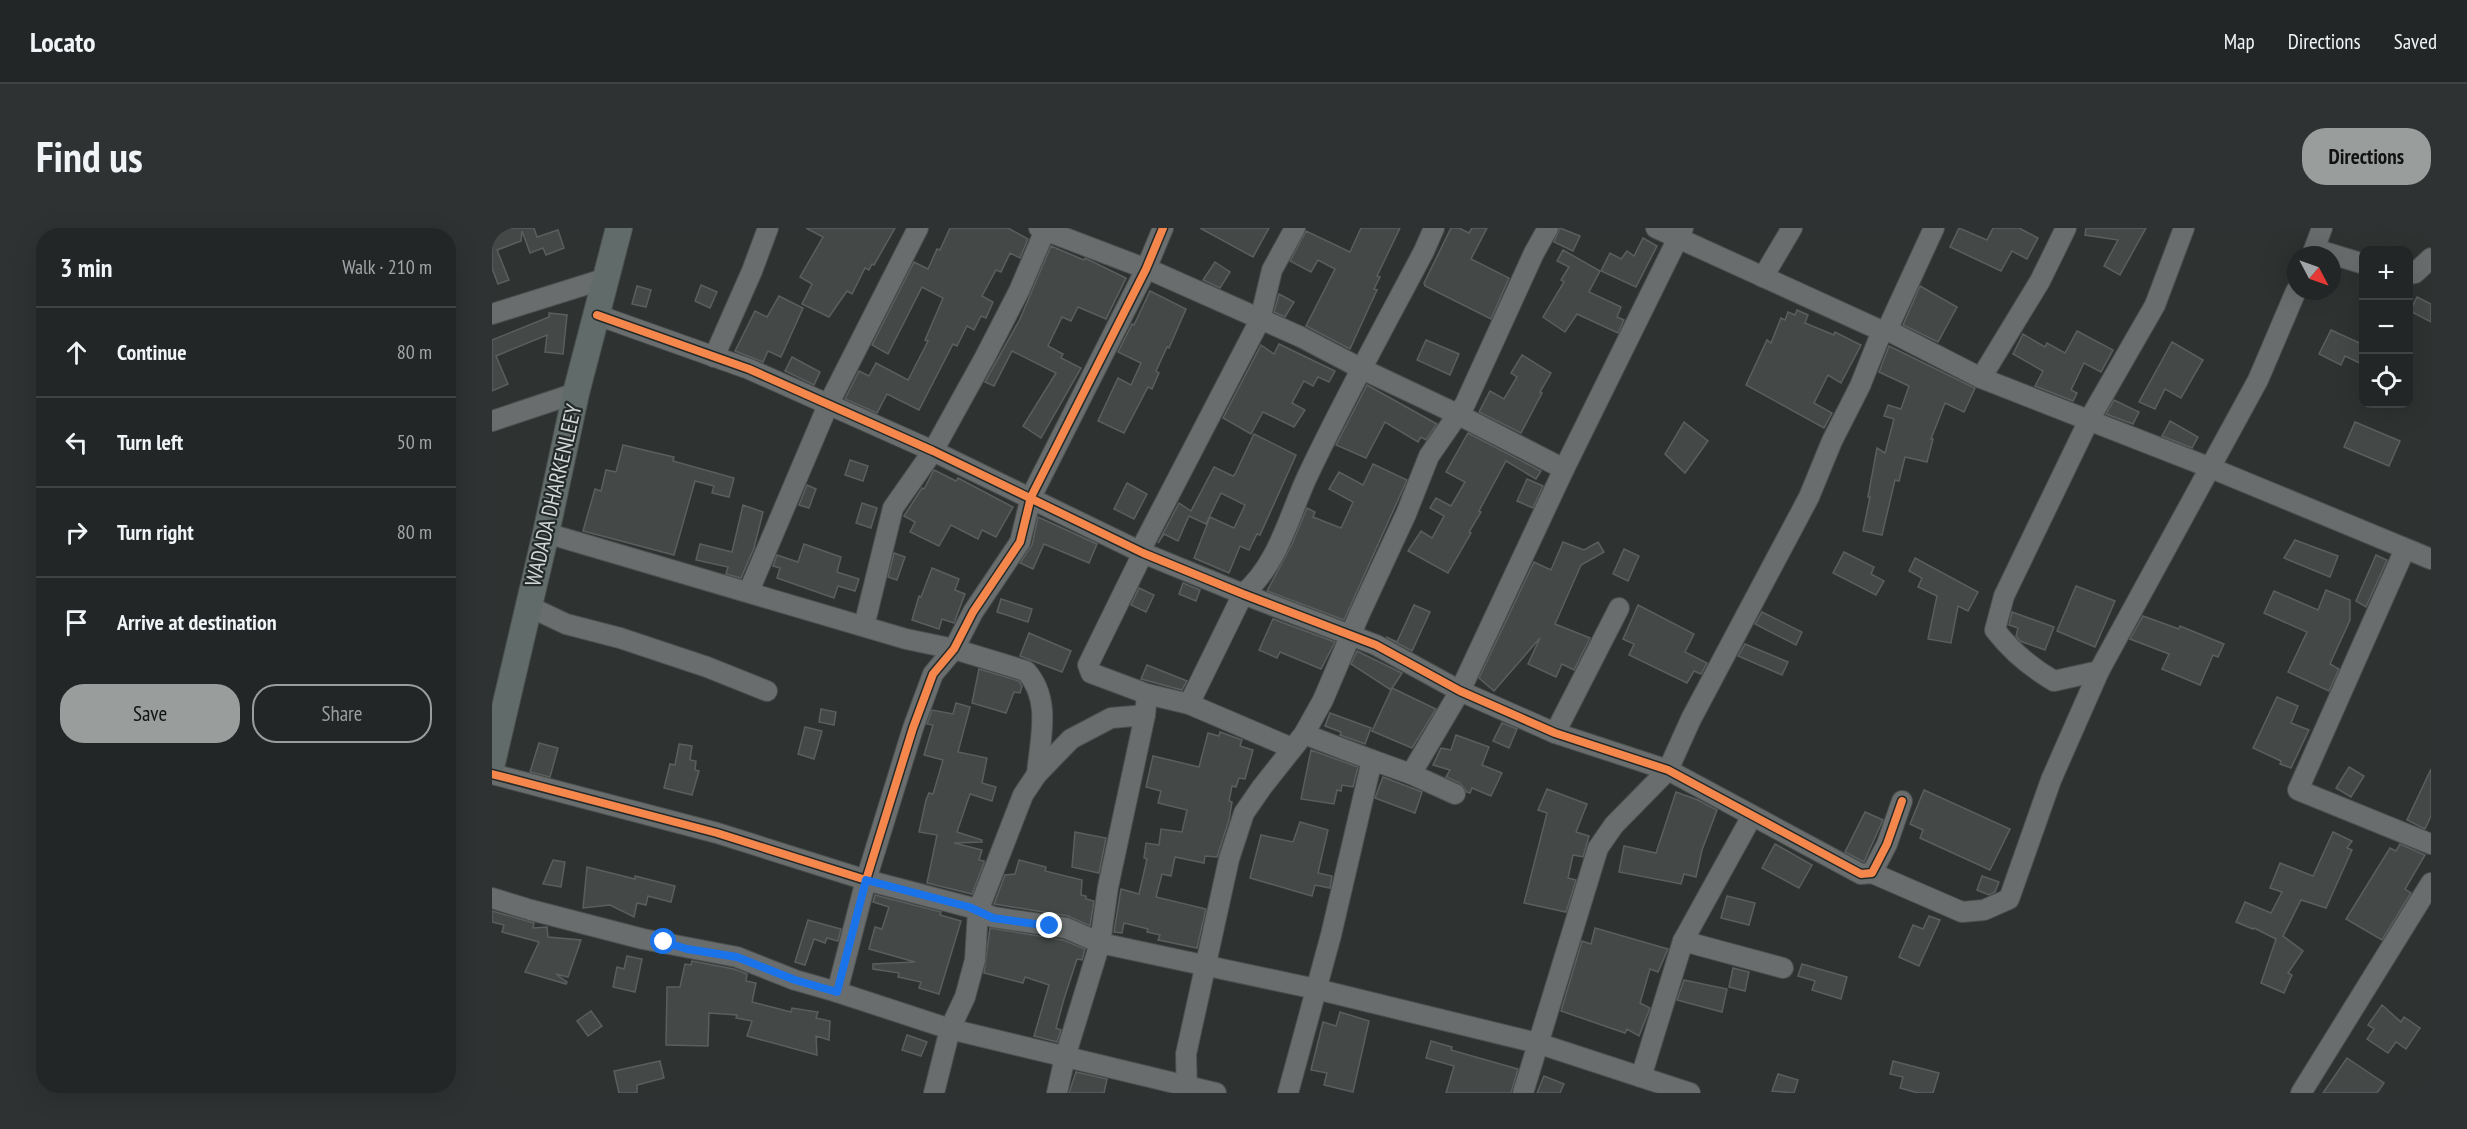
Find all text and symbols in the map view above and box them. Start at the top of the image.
text: Locato [30,23,96,60]
text: Map [2224,28,2255,55]
text: Directions [2288,28,2361,55]
text: Saved [2394,28,2437,55]
button: Directions [2302,128,2431,185]
text: Find us [36,129,143,184]
north arrow [2287,246,2341,300]
map controls [2359,246,2413,408]
button: + [2359,246,2413,300]
text: 3 min [60,251,113,284]
text: Walk · 210 m [342,254,432,280]
button: − [2359,300,2413,354]
icon: ahead [60,336,93,369]
text: Continue [117,338,187,366]
text: 80 m [397,339,432,365]
button: locate [2359,354,2413,408]
street label: WADADA DHARKENLEEY [518,401,588,589]
icon: left [60,426,93,459]
text: Turn left [117,428,183,456]
text: 50 m [397,429,432,455]
icon: right [60,516,93,549]
text: Turn right [117,518,194,546]
text: 80 m [397,519,432,545]
icon: arrive [60,606,93,639]
text: Arrive at destination [117,608,277,636]
button: Save [60,684,240,743]
button: Share [252,684,432,743]
route end [1036,912,1062,938]
route start [650,928,676,954]

